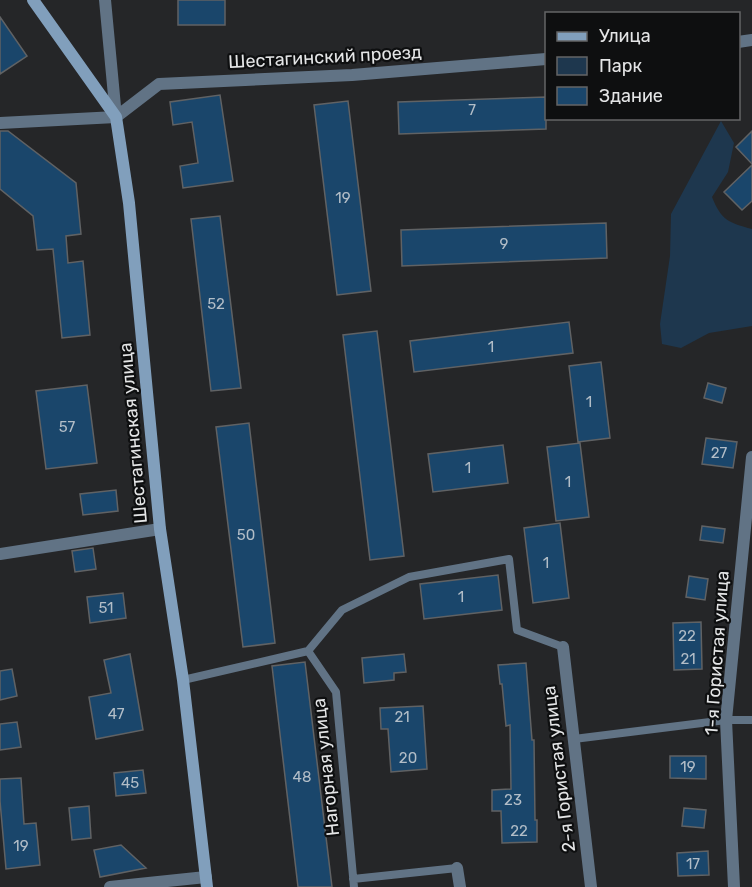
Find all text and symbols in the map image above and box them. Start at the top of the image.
legend [545,12,740,120]
text: Улица [599,25,651,47]
street label: Шестагинский проезд [228,41,423,73]
text: Парк [599,55,643,77]
text: Здание [599,85,663,107]
house number: 7 [468,101,476,119]
house number: 19 [335,189,351,207]
house number: 9 [500,235,509,253]
house number: 52 [207,295,225,313]
house number: 1 [488,338,494,356]
street label: Шестагинская улица [114,342,152,524]
house number: 1 [586,393,592,411]
house number: 57 [59,418,76,436]
house number: 27 [711,444,728,462]
house number: 1 [465,459,471,477]
house number: 1 [565,473,571,491]
house number: 50 [237,526,255,544]
house number: 1 [543,554,549,572]
street label: 1-я Гористая улица [700,570,734,736]
house number: 1 [458,588,464,606]
house number: 51 [98,599,114,617]
house number: 22 [678,627,696,645]
house number: 21 [680,650,696,668]
street label: 2-я Гористая улица [538,685,580,853]
street label: Нагорная улица [308,697,344,837]
house number: 47 [108,705,125,723]
house number: 21 [394,708,410,726]
house number: 20 [399,749,417,767]
house number: 19 [680,758,696,776]
house number: 48 [293,768,311,786]
house number: 45 [121,774,139,792]
house number: 23 [504,791,522,809]
house number: 22 [510,822,528,840]
house number: 19 [13,837,29,855]
house number: 17 [686,855,700,873]

